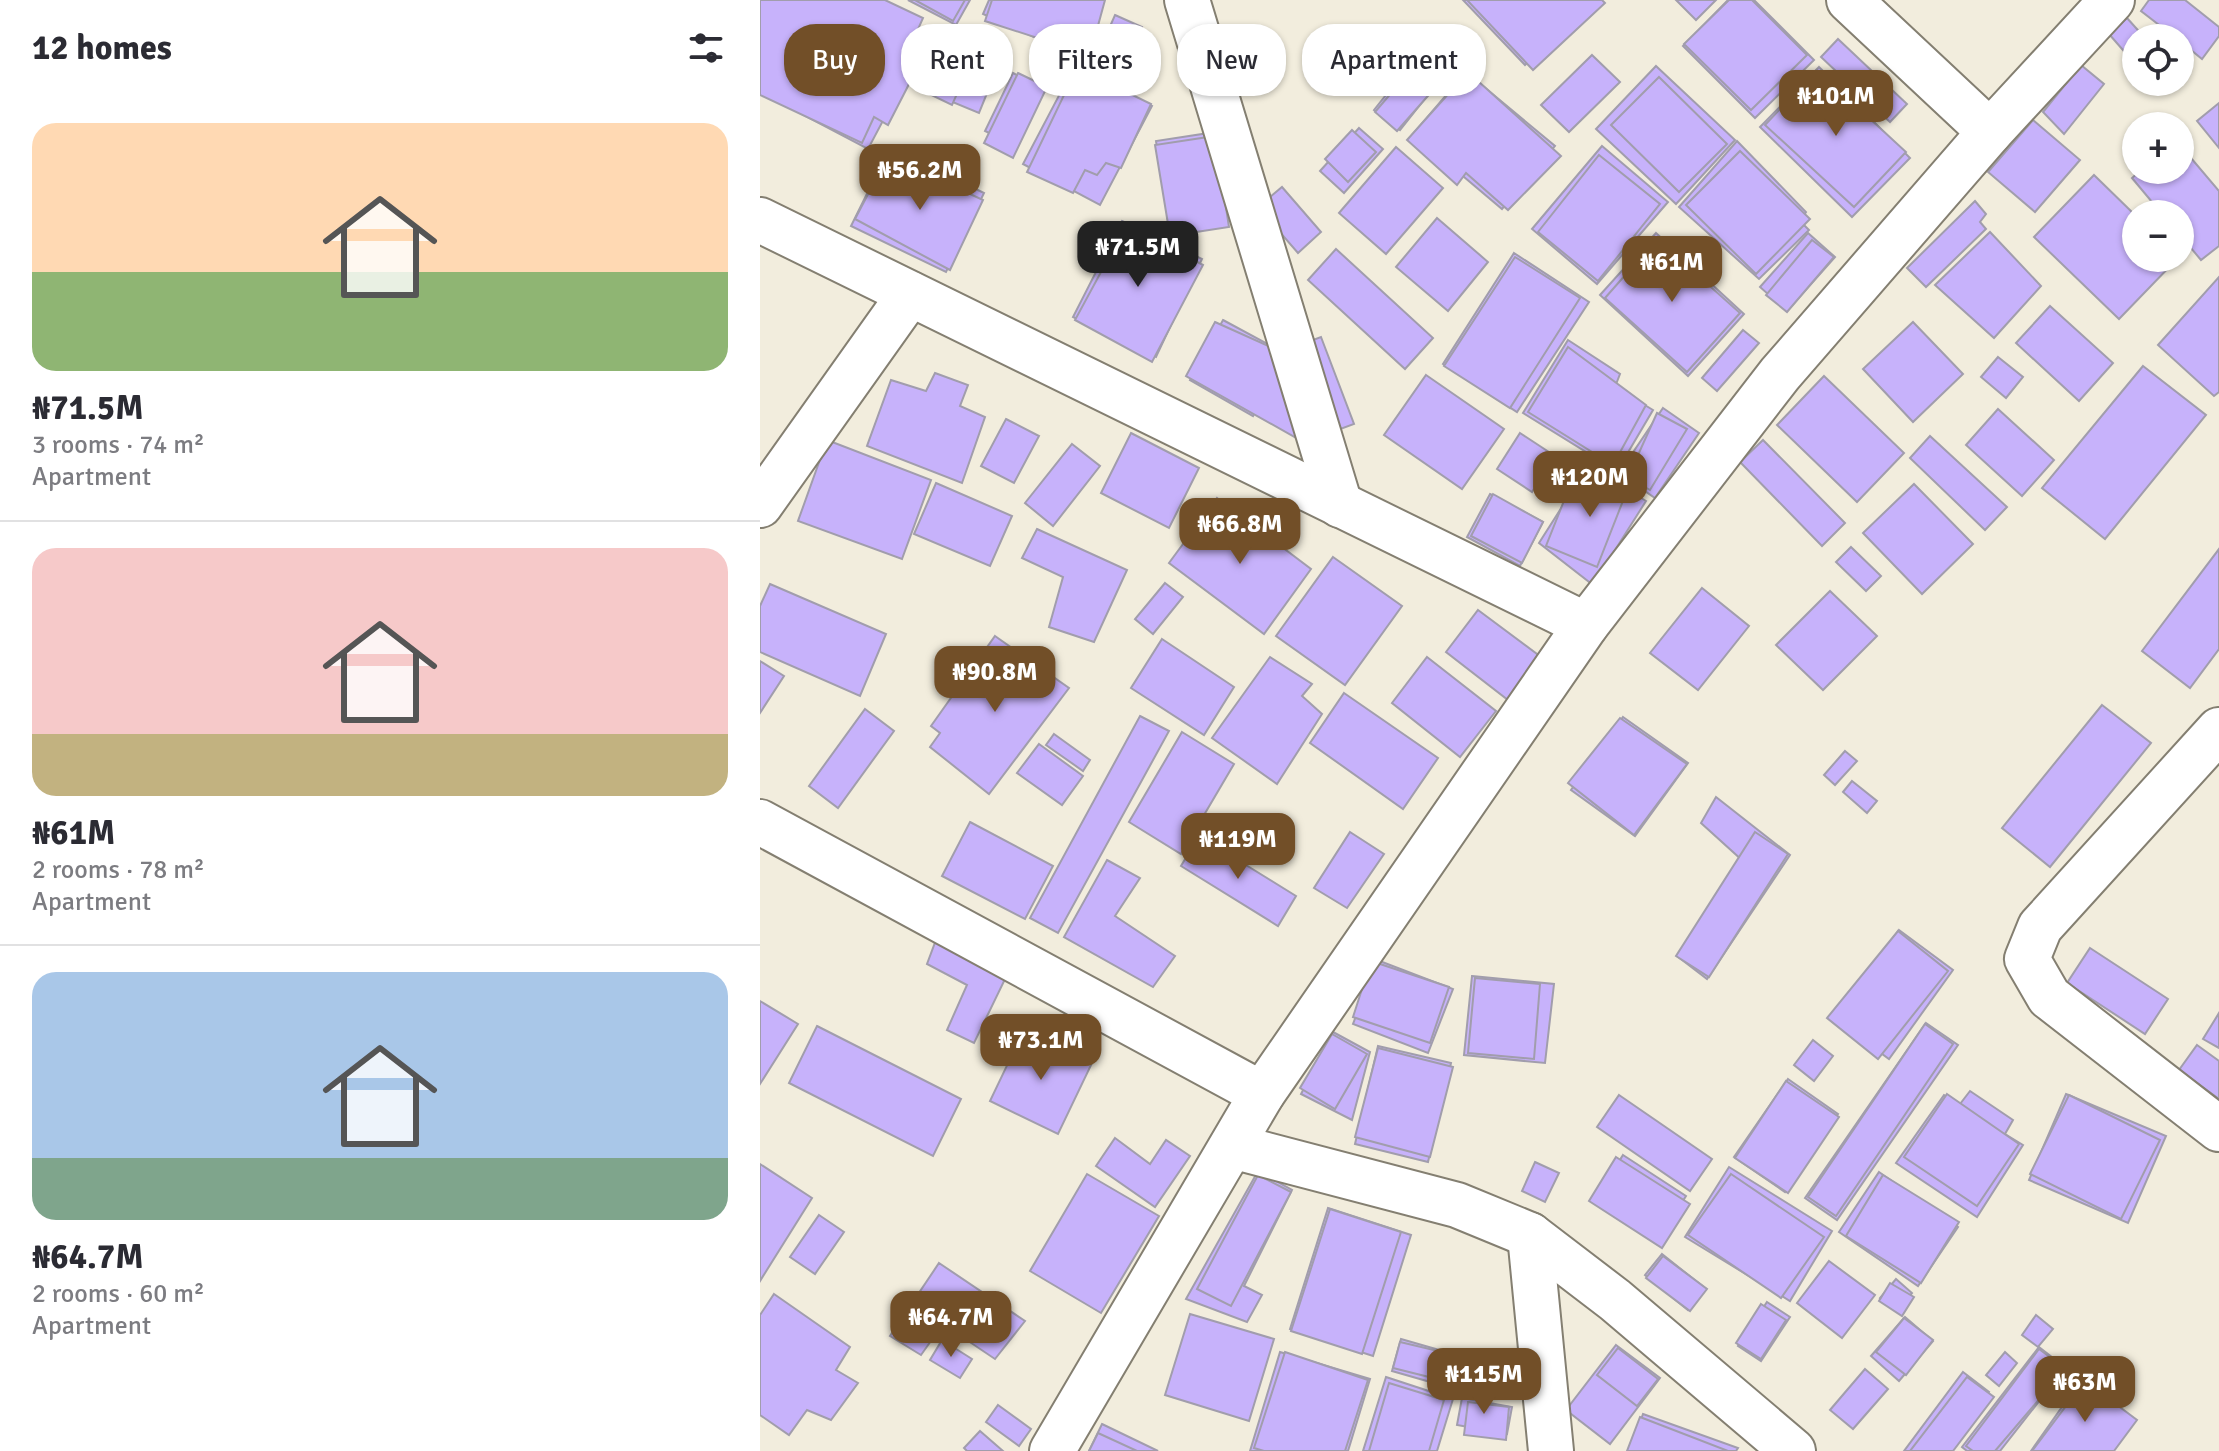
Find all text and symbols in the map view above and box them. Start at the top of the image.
chip: Buy [784,24,885,96]
chip: Rent [901,24,1013,96]
chip: Filters [1029,24,1161,96]
chip: New [1177,24,1286,96]
chip: Apartment [1302,24,1486,96]
map controls [2122,24,2194,272]
button: locate [2122,24,2194,96]
icon: filters [684,26,728,70]
text: 12 homes [32,27,172,69]
pin: ₦101M [1780,70,1892,138]
text: ₦101M [1797,80,1875,112]
button: + [2122,112,2194,184]
pin: ₦56.2M [855,144,985,212]
text: ₦56.2M [877,154,963,186]
icon: home [308,175,452,319]
button: − [2122,200,2194,272]
pin: ₦71.5M [1073,221,1203,289]
text: ₦71.5M [1095,231,1181,263]
pin: ₦61M [1625,236,1719,304]
text: ₦61M [1640,246,1704,278]
text: ₦71.5M [32,387,144,429]
text: 3 rooms · 74 m² [32,429,205,461]
pin: ₦120M [1534,451,1646,519]
text: Apartment [32,461,151,493]
text: ₦120M [1551,461,1629,493]
pin: ₦66.8M [1175,498,1305,566]
text: ₦66.8M [1197,508,1283,540]
icon: home [308,600,452,744]
pin: ₦90.8M [930,646,1060,714]
text: ₦90.8M [952,656,1038,688]
text: ₦61M [32,812,115,854]
pin: ₦119M [1182,813,1294,881]
text: ₦119M [1199,823,1277,855]
text: 2 rooms · 78 m² [32,854,205,886]
text: Apartment [32,886,151,918]
pin: ₦73.1M [976,1014,1106,1082]
icon: home [308,1024,452,1168]
text: ₦73.1M [998,1024,1084,1056]
text: ₦64.7M [32,1236,144,1278]
text: 2 rooms · 60 m² [32,1278,205,1310]
pin: ₦64.7M [886,1291,1016,1359]
text: ₦64.7M [908,1301,994,1333]
text: Apartment [32,1310,151,1342]
pin: ₦115M [1428,1348,1540,1416]
pin: ₦63M [2038,1356,2132,1424]
text: ₦115M [1445,1358,1523,1390]
text: ₦63M [2053,1366,2117,1398]

